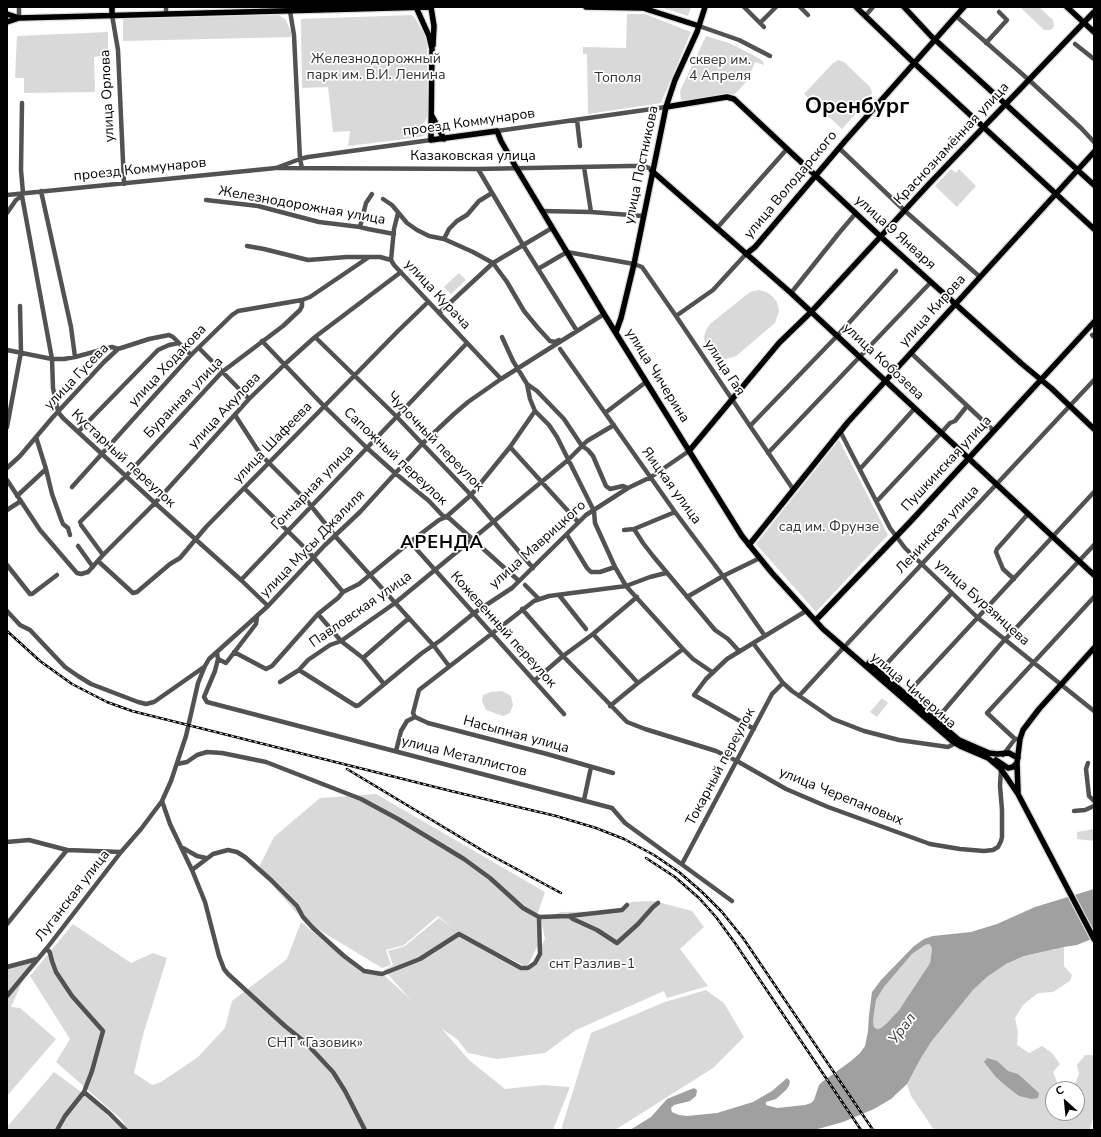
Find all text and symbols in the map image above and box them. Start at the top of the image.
street label: улица Орлова [97,49,119,143]
park label: Железнодорожный парк им. В.И. Ленина [307,52,445,84]
park label: сквер им. 4 Апреля [689,53,751,86]
park label: Тополя [595,71,641,87]
street label: Краснознамённая улица [891,79,1013,209]
district label: Оренбург [805,95,909,121]
street label: улица Постникова [621,104,663,226]
street label: проезд Коммунаров [402,105,536,141]
street label: улица Володарского [741,128,841,242]
street label: Казаковская улица [410,149,536,165]
street label: проезд Коммунаров [73,155,207,185]
street label: Железнодорожная улица [217,183,387,229]
street label: улица 9 Января [851,192,939,274]
street label: улица Курача [400,256,474,334]
street label: улица Кирова [896,271,970,351]
street label: улица Кобозева [839,320,927,404]
street label: улица Ходакова [126,322,210,410]
street label: улица Чичерина [621,326,693,426]
street label: улица Гая [700,337,748,399]
street label: улица Гусева [41,340,113,414]
street label: Буранная улица [141,354,227,442]
street label: улица Акулова [185,369,265,453]
street label: Чулочный переулок [383,389,487,495]
street label: улица Шафеева [230,399,316,487]
street label: Сапожный переулок [340,405,450,509]
street label: Кустарный переулок [67,406,179,512]
street label: Пушкинская улица [898,413,996,515]
street label: Гончарная улица [268,442,358,534]
street label: Яицкая улица [637,444,705,528]
street label: Ленинская улица [893,482,983,578]
street label: улица Мусы Джалиля [257,487,369,601]
street label: улица Маврицкого [486,497,590,593]
park label: сад им. Фрунзе [779,520,879,536]
district label: АРЕНДА [400,533,484,555]
street label: улица Бурзянцева [931,556,1033,650]
street label: Павловская улица [307,568,415,652]
street label: Кожевенный переулок [446,568,560,692]
street label: улица Чичерина [867,649,959,733]
street label: Токарный переулок [683,705,759,829]
street label: Насыпная улица [461,713,571,757]
street label: улица Металлистов [400,733,528,781]
street label: улица Черепановых [776,764,906,830]
street label: Луганская улица [32,847,114,945]
park label: снт Разлив-1 [549,957,635,973]
water label: Урал [885,1010,921,1048]
park label: СНТ «Газовик» [267,1036,363,1052]
north arrow [1045,1081,1085,1121]
text: С [1053,1082,1067,1099]

